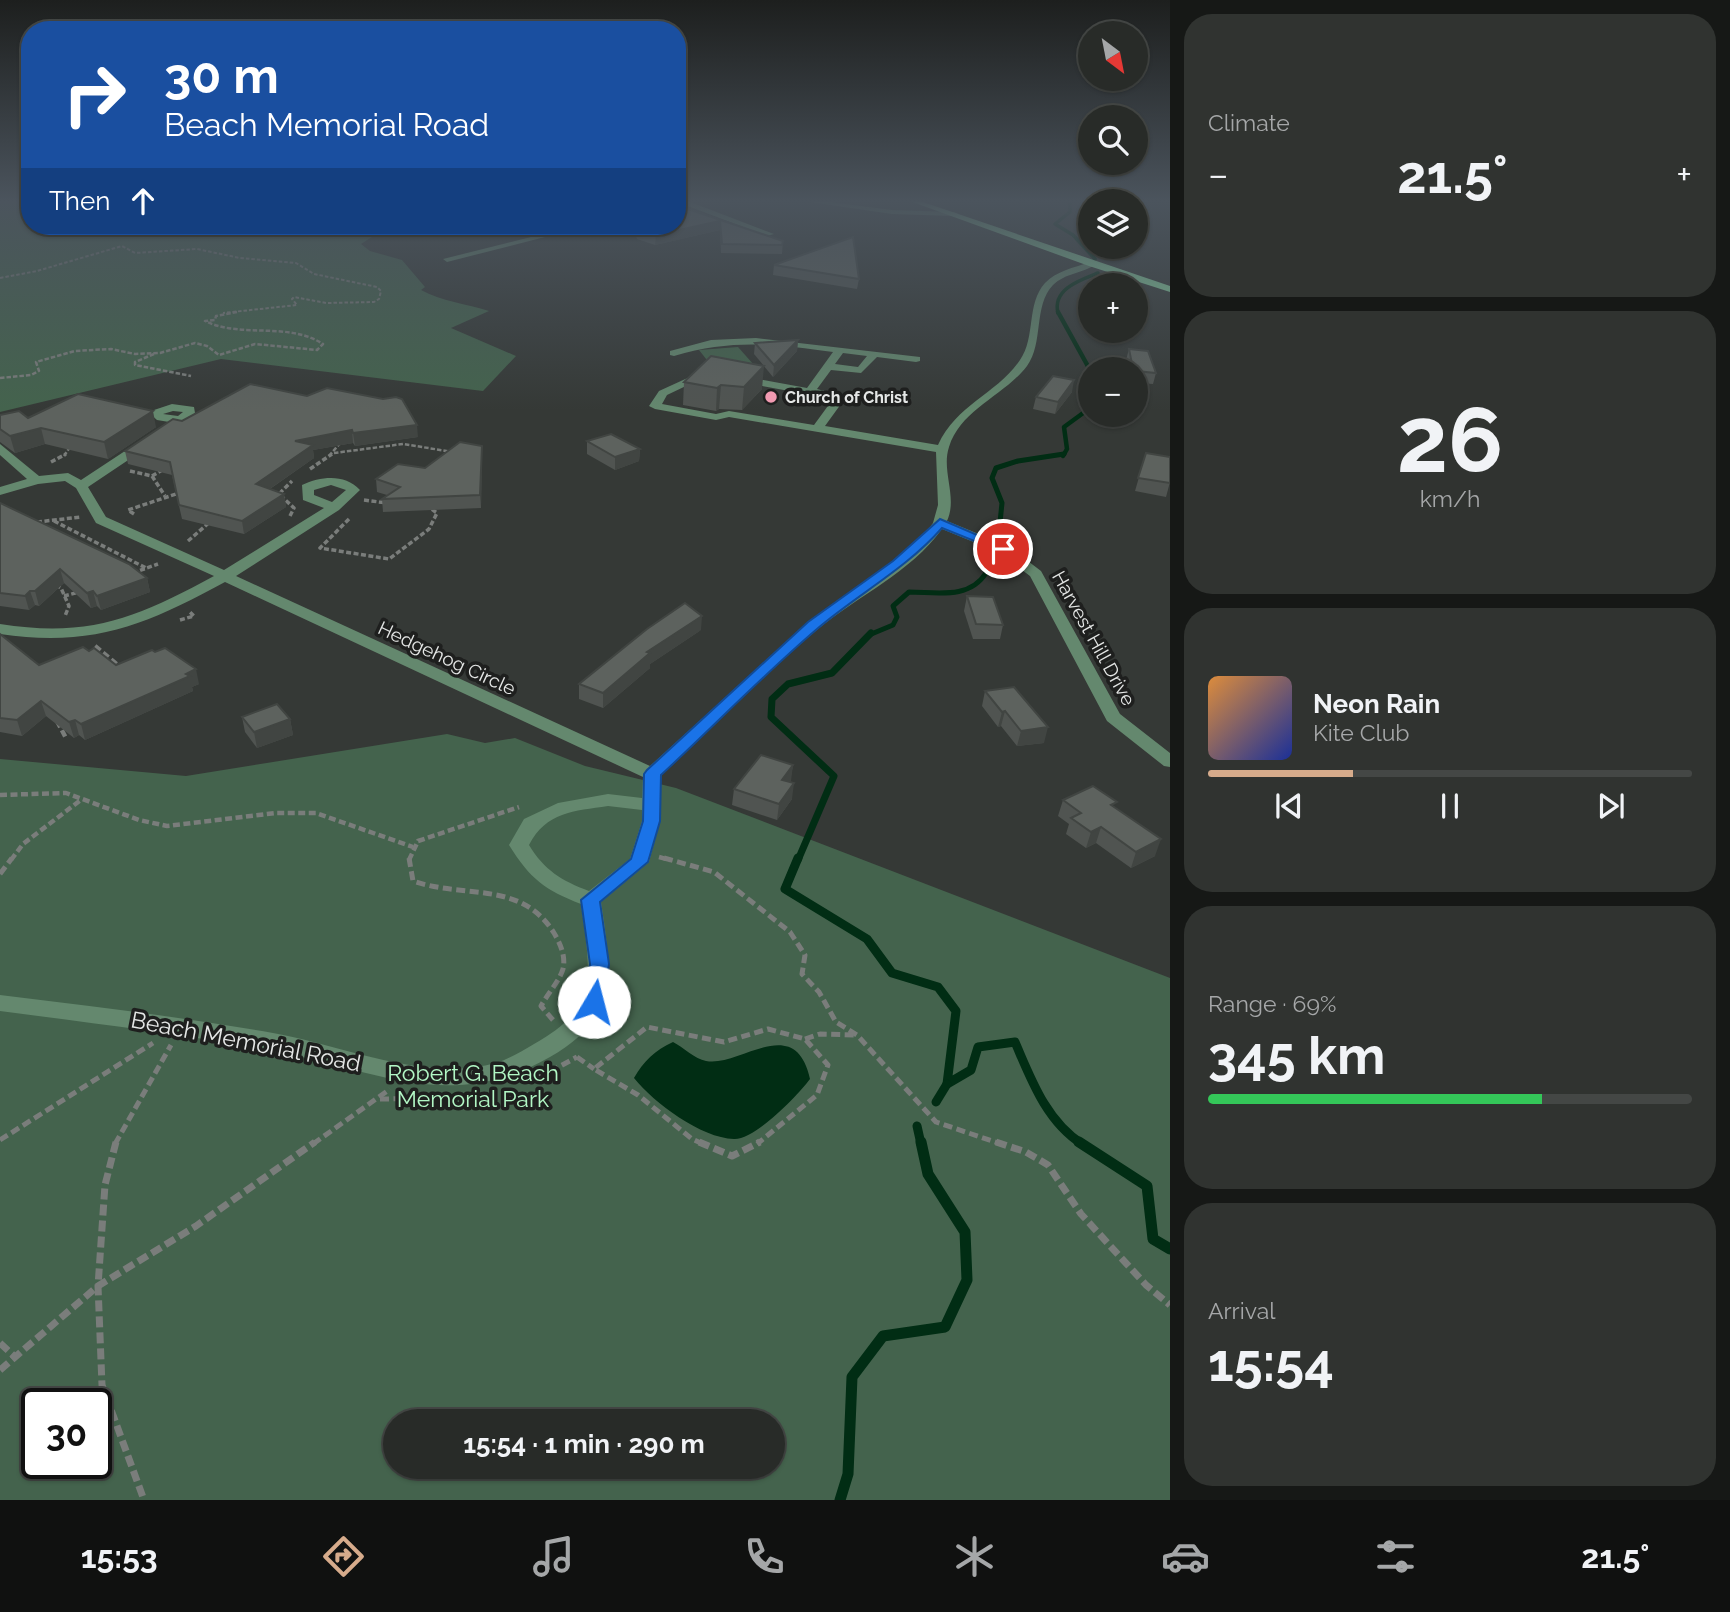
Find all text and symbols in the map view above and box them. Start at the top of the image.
north arrow [1078,21,1148,91]
map controls [1078,21,1148,427]
text: 30 m [164,47,279,104]
icon: right [49,49,140,140]
button: search [1078,105,1148,175]
text: Beach Memorial Road [164,106,489,143]
text: Climate [1208,109,1290,136]
text: 21.5° [1397,144,1508,205]
text: − [1208,152,1228,197]
text: + [1676,152,1692,197]
icon: ahead [124,182,162,220]
text: Then [49,186,110,216]
button: layers [1078,189,1148,259]
button: + [1078,273,1148,343]
button: − [1078,357,1148,427]
text: 26 [1397,386,1503,493]
place label: Church of Christ [785,388,908,407]
marker: Church of Christ [763,389,779,405]
text: km/h [1420,485,1480,512]
pin [973,519,1033,579]
icon: arrive [984,530,1022,568]
street label: Harvest Hill Drive [1048,567,1140,709]
street label: Hedgehog Circle [375,617,519,699]
text: Neon Rain [1313,689,1440,719]
text: Kite Club [1313,719,1410,746]
icon: previous [1270,787,1308,825]
icon: pause [1431,787,1469,825]
icon: next [1592,787,1630,825]
position arrow [557,965,631,1039]
text: Range · 69% [1208,990,1336,1017]
street label: Beach Memorial Road [129,1005,363,1077]
text: 345 km [1208,1025,1385,1086]
park label: Robert G. Beach Memorial Park [387,1059,559,1112]
text: Arrival [1208,1297,1275,1324]
text: 15:54 [1208,1332,1334,1393]
speed limit sign: 30 [21,1388,112,1479]
text: 15:54 · 1 min · 290 m [463,1429,705,1459]
icon: directions [319,1532,368,1581]
icon: music [529,1532,578,1581]
icon: phone [740,1532,789,1581]
icon: climate [950,1532,999,1581]
icon: car [1161,1532,1210,1581]
icon: filters [1371,1532,1420,1581]
text: 15:53 [81,1538,158,1575]
text: 21.5° [1581,1538,1649,1575]

